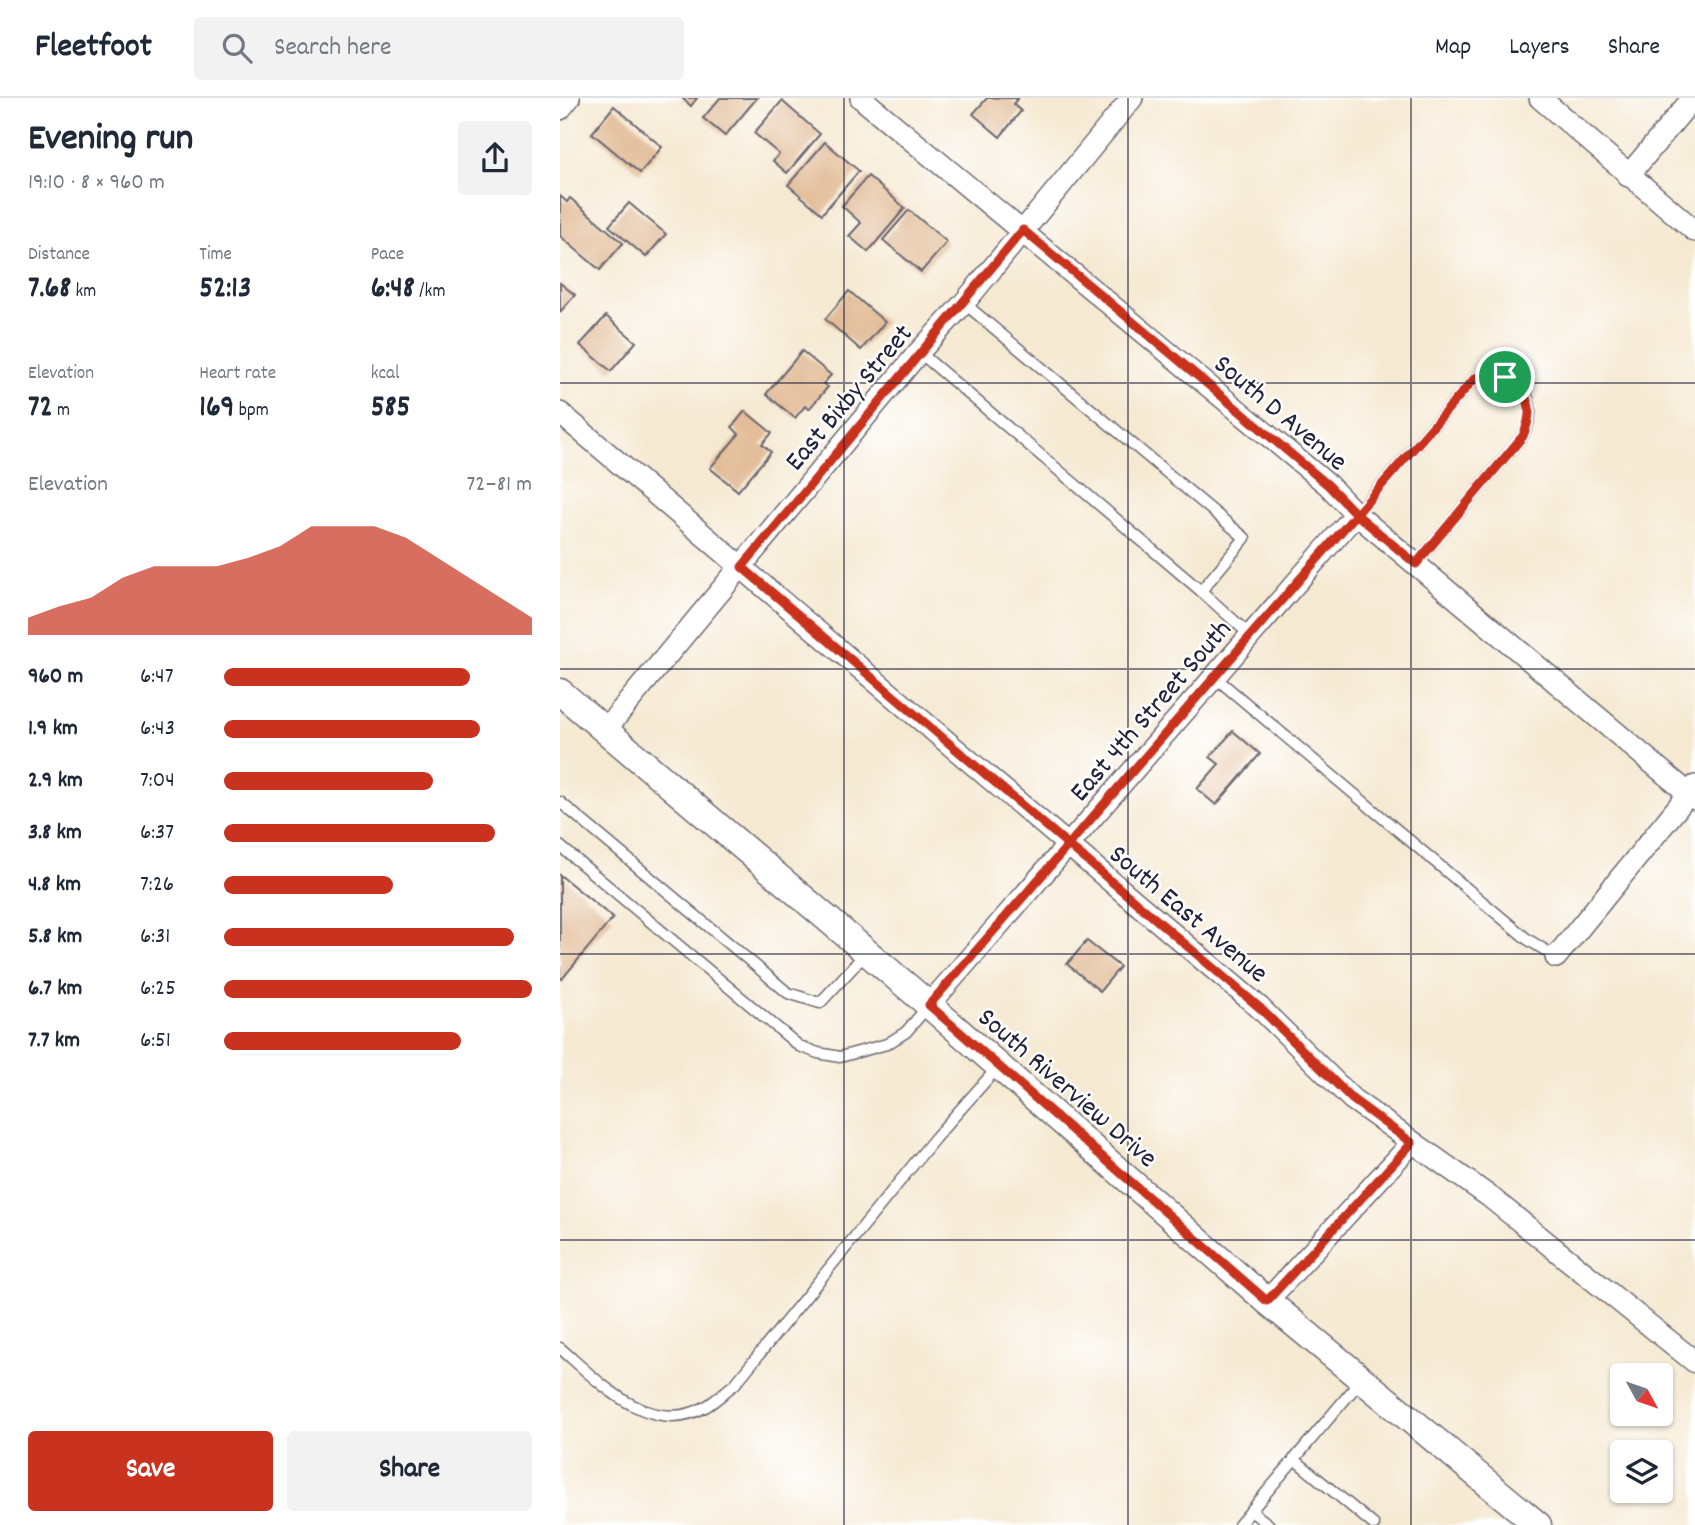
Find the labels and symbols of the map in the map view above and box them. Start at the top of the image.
street label: East Bixby Street [777,317,924,481]
street label: South D Avenue [1203,347,1354,483]
pin [1475,347,1535,407]
street label: East 4th Street South [1062,612,1243,812]
street label: South East Avenue [1098,837,1275,995]
street label: South Riverview Drive [967,1000,1165,1179]
north arrow [1610,1363,1673,1426]

